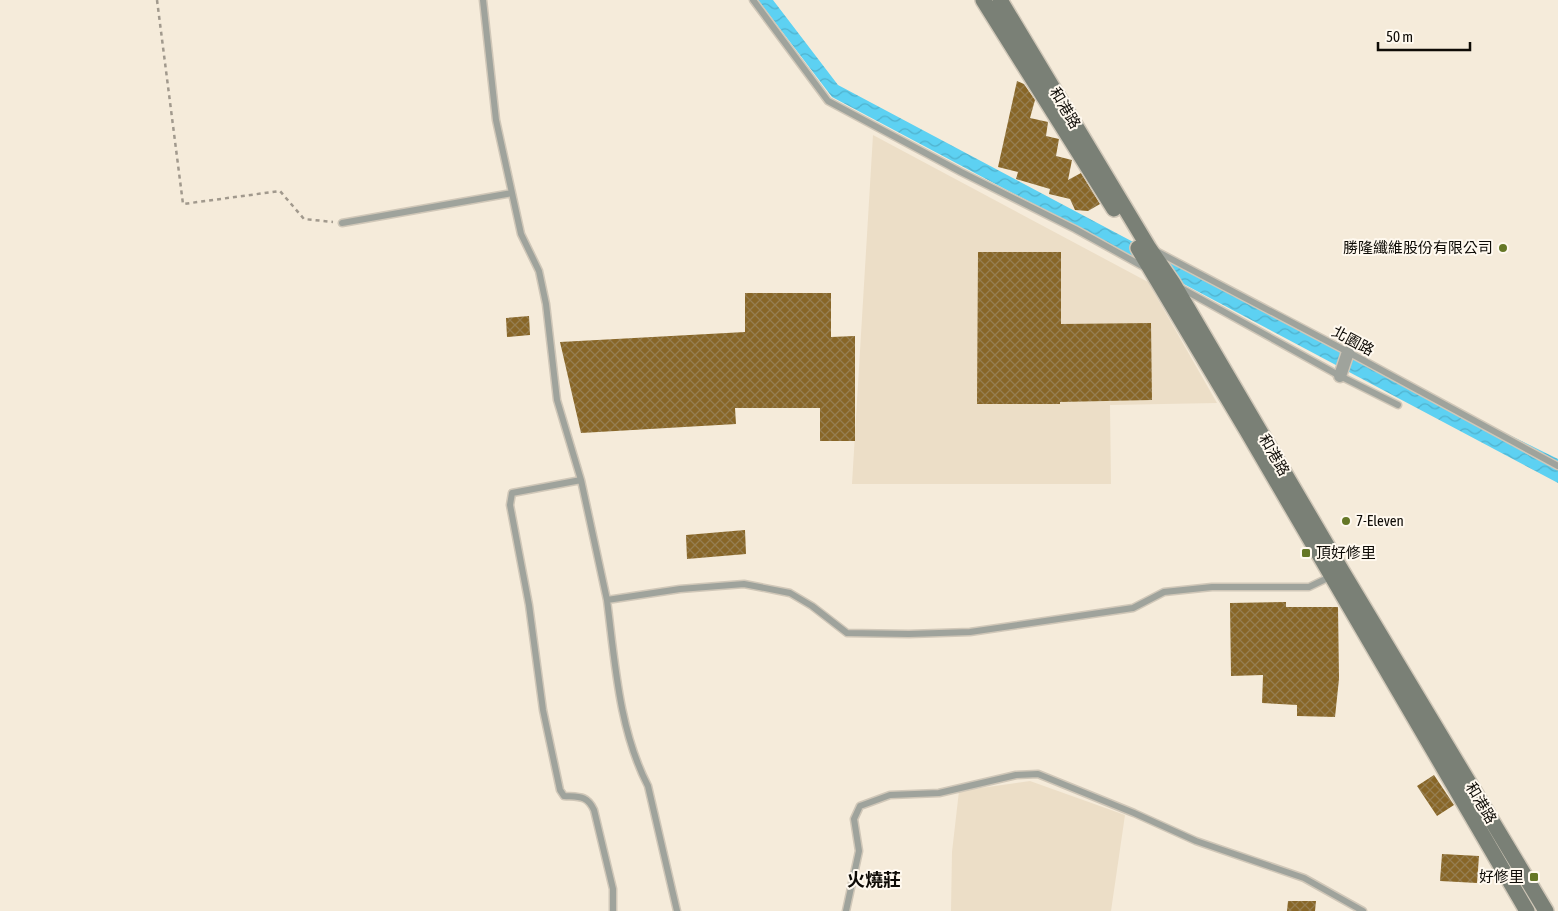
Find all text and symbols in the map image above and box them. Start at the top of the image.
scale bar [1378,20,1470,52]
text: 50 m [1386,28,1413,45]
street label: 和港路 [1047,84,1084,131]
place label: 勝隆纖維股份有限公司 [1343,239,1493,256]
marker: 勝隆纖維股份有限公司 [1497,242,1509,254]
street label: 北園路 [1329,322,1377,359]
street label: 和港路 [1256,431,1293,478]
place label: 7-Eleven [1356,512,1404,529]
marker: 7-Eleven [1340,515,1352,527]
place label: 頂好修里 [1316,544,1376,561]
marker: 頂好修里 [1300,547,1312,559]
street label: 和港路 [1463,779,1500,826]
place label: 好修里 [1479,868,1524,885]
district label: 火燒莊 [847,869,901,890]
marker: 好修里 [1528,871,1540,883]

